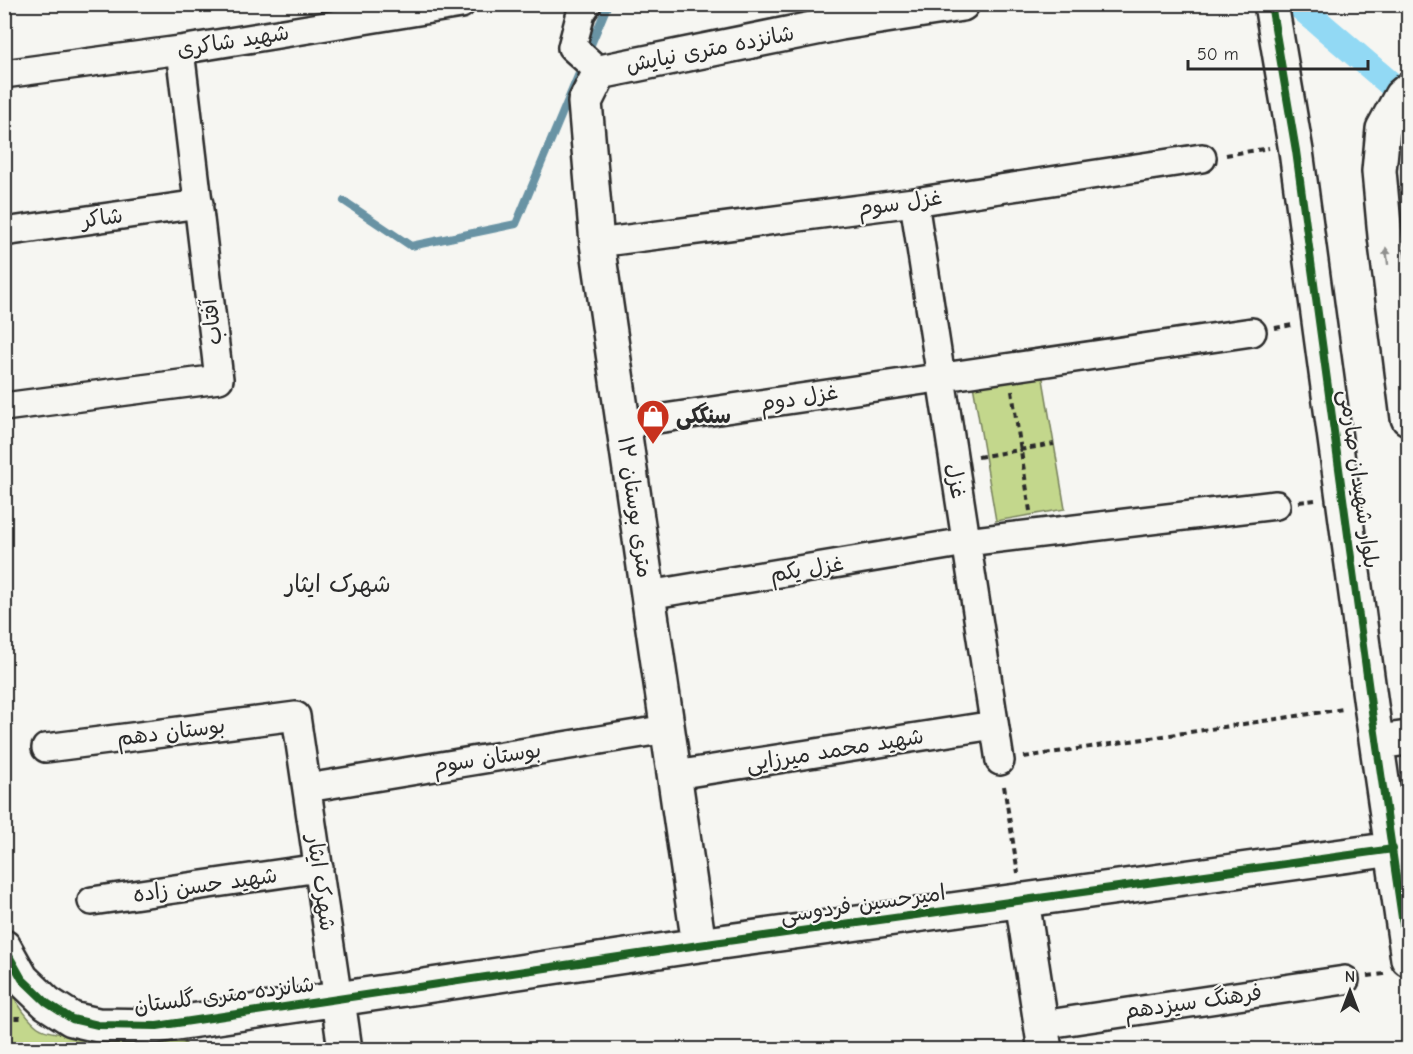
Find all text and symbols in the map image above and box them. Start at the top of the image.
street label: شهید شاکری [175,19,291,63]
street label: شانزده متری نیایش [624,20,796,78]
scale bar [1188,33,1368,71]
text: 50 m [1197,44,1239,65]
street label: غزل سوم [856,184,944,226]
street label: شاکر [78,202,124,234]
one-way arrow [1382,246,1392,265]
street label: آفتاب [196,296,228,347]
street label: غزل دوم [758,379,841,421]
street label: بلوار شهیدان صارمی [1333,388,1384,570]
shop icon: سنگکی [635,398,671,445]
place label: سنگکی [676,402,731,430]
street label: ۱۲ متری بوستان [612,434,658,580]
street label: غزل [940,461,972,501]
street label: غزل یکم [768,550,846,591]
district label: شهرک ایثار [283,570,391,598]
street label: بوستان دهم [115,712,227,755]
street label: شهید محمد میرزایی [744,723,926,778]
street label: بوستان سوم [431,737,544,783]
street label: شهرک ایثار [301,831,341,933]
street label: شهید حسن زاده [131,862,279,908]
street label: امیرحسین فردوسی [779,880,947,929]
north arrow [1320,961,1380,1021]
text: N [1345,968,1355,986]
street label: شانزده متری گلستان [132,971,316,1019]
street label: فرهنگ سیزدهم [1122,979,1264,1028]

